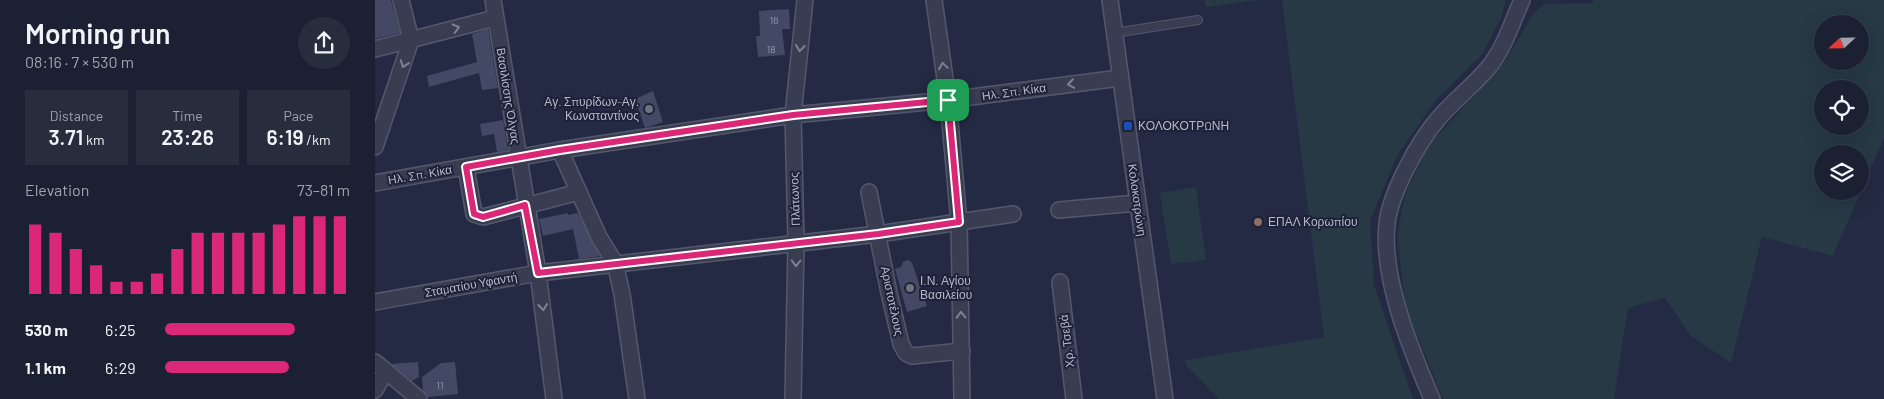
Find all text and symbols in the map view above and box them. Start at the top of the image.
house number: 16 [770,14,778,26]
north arrow [1814,15,1869,70]
map controls [1814,15,1869,200]
text: Morning run [25,16,171,50]
button: share [298,17,350,69]
one-way arrow [452,23,461,34]
house number: 18 [767,43,775,55]
one-way arrow [795,45,806,53]
street label: Βασιλίσσης Όλγας [493,47,524,145]
text: 08:16 · 7 × 530 m [25,52,134,71]
one-way arrow [400,59,410,68]
one-way arrow [938,62,949,70]
one-way arrow [1067,78,1075,89]
pin [927,79,969,121]
street label: Ηλ. Σπ. Κίκα [981,80,1047,102]
button: locate [1814,80,1869,135]
icon: arrive [934,86,962,114]
place label: Αγ. Σπυρίδων-Αγ. Κωνσταντίνος [544,94,639,123]
marker: Αγ. Σπυρίδων-Αγ. Κωνσταντίνος [643,103,655,115]
text: Distance [50,107,103,124]
text: Time [172,107,203,124]
text: Pace [283,107,314,124]
place label: ΚΟΛΟΚΟΤΡΩΝΗ [1138,118,1229,132]
marker: ΚΟΛΟΚΟΤΡΩΝΗ [1122,120,1134,132]
text: 3.71 [48,124,83,149]
text: 23:26 [161,124,214,149]
text: 6:19 [266,124,304,149]
text: km [83,131,105,148]
text: /km [304,131,331,148]
button: layers [1814,145,1869,200]
street label: Ηλ. Σπ. Κίκα [387,161,453,187]
street label: Κολοκοτρώνη [1125,163,1150,237]
street label: Πλάτωνος [786,172,803,226]
text: Elevation [25,180,89,199]
text: 73–81 m [297,180,350,199]
place label: ΕΠΑΛ Κορωπίου [1268,214,1357,229]
marker: ΕΠΑΛ Κορωπίου [1252,216,1264,228]
one-way arrow [791,260,801,267]
street label: Αριστοτέλους [878,265,907,337]
street label: Σταματίου Υφαντή [423,269,518,300]
place label: Ι.Ν. Αγίου Βασιλείου [920,273,972,301]
marker: Ι.Ν. Αγίου Βασιλείου [904,282,916,294]
one-way arrow [537,303,548,311]
one-way arrow [956,311,966,319]
street label: Χρ. Τσεβά [1056,314,1077,368]
text: 530 m [25,320,68,339]
text: 6:25 [105,320,135,339]
text: 1.1 km [25,358,66,377]
text: 6:29 [105,358,136,377]
house number: 11 [436,379,444,391]

